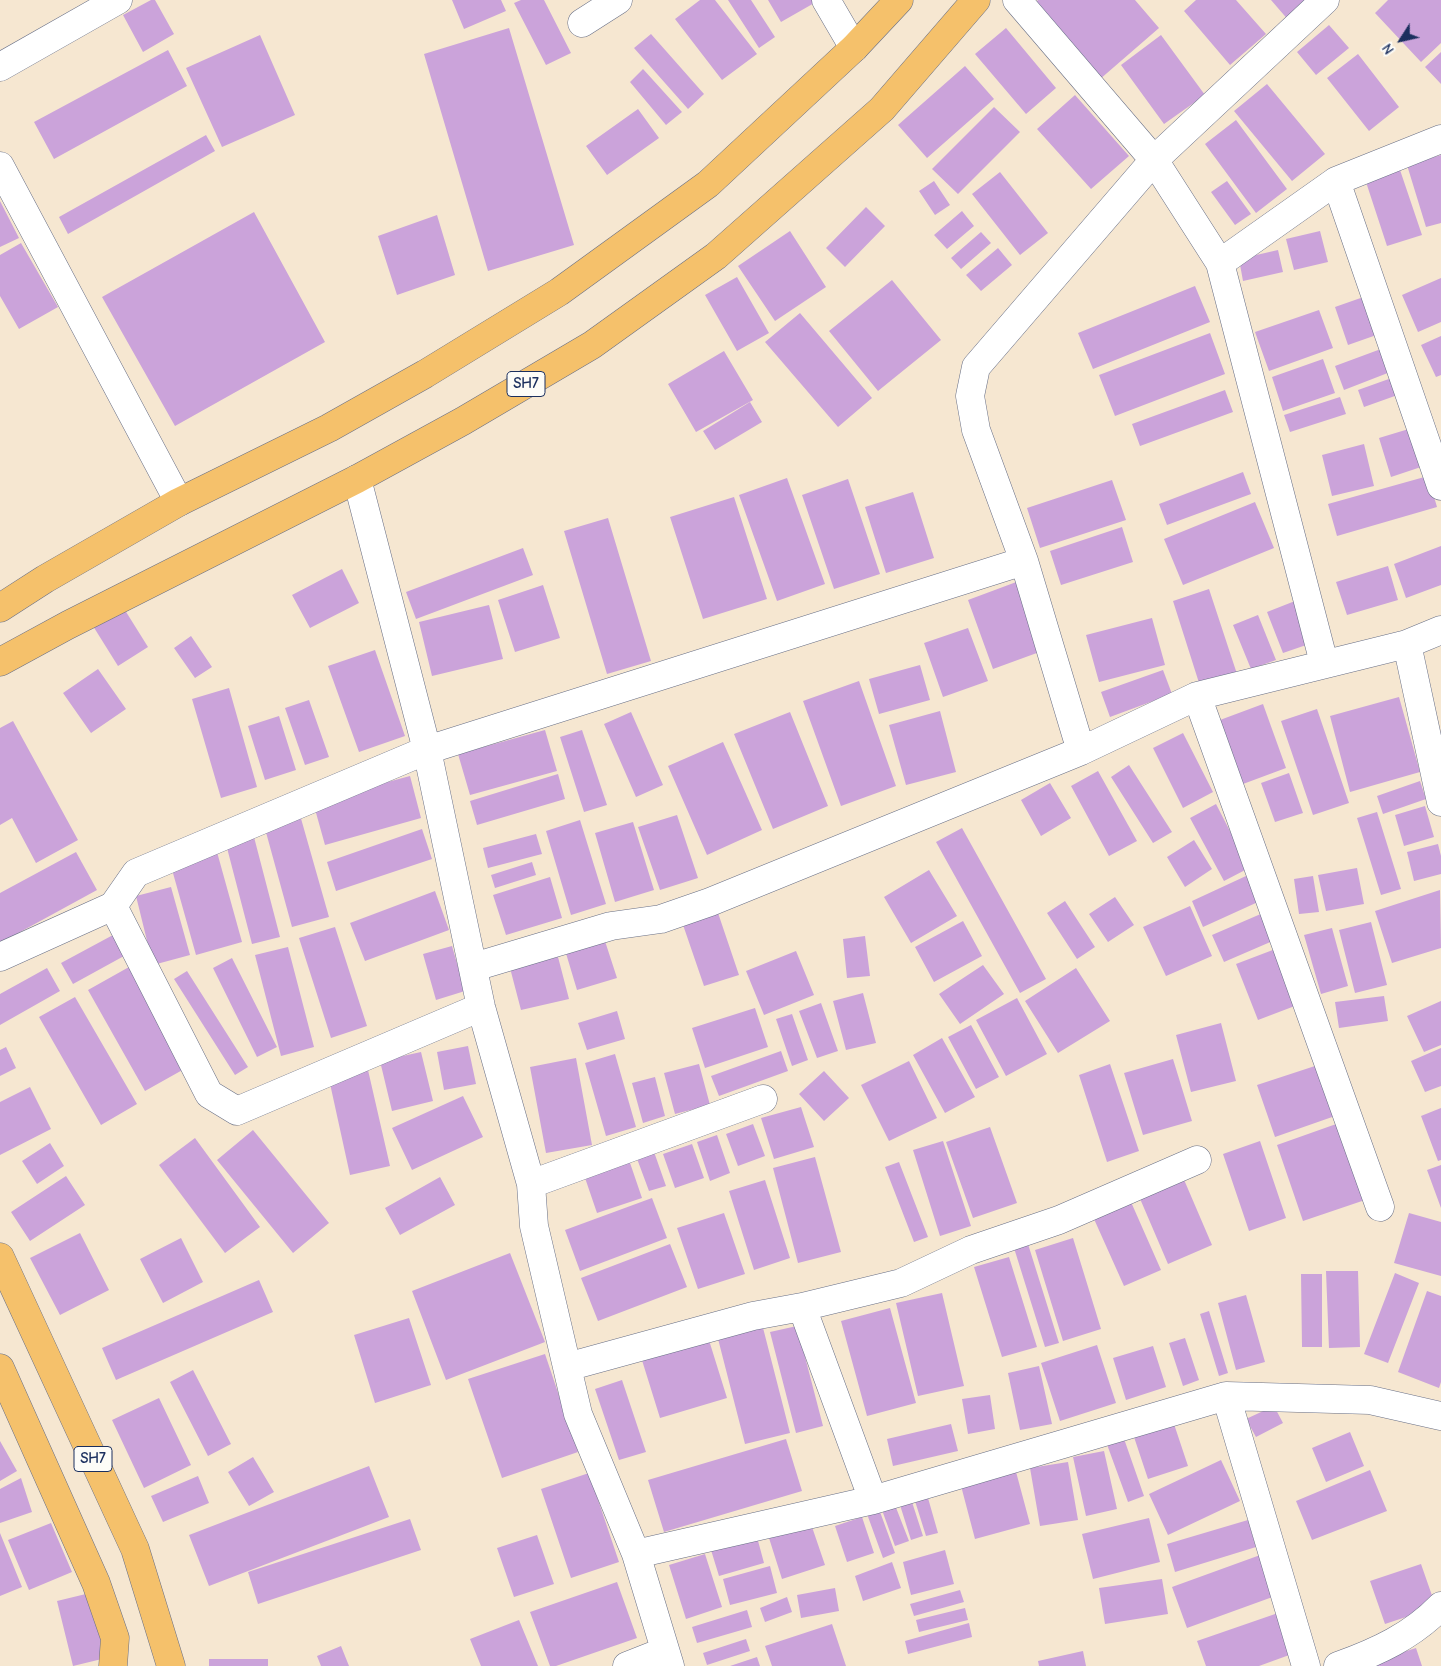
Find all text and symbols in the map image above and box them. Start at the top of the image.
north arrow [1376,15,1426,65]
text: N [1379,40,1398,58]
road number: SH7 [507,372,545,396]
road number: SH7 [74,1446,112,1472]

